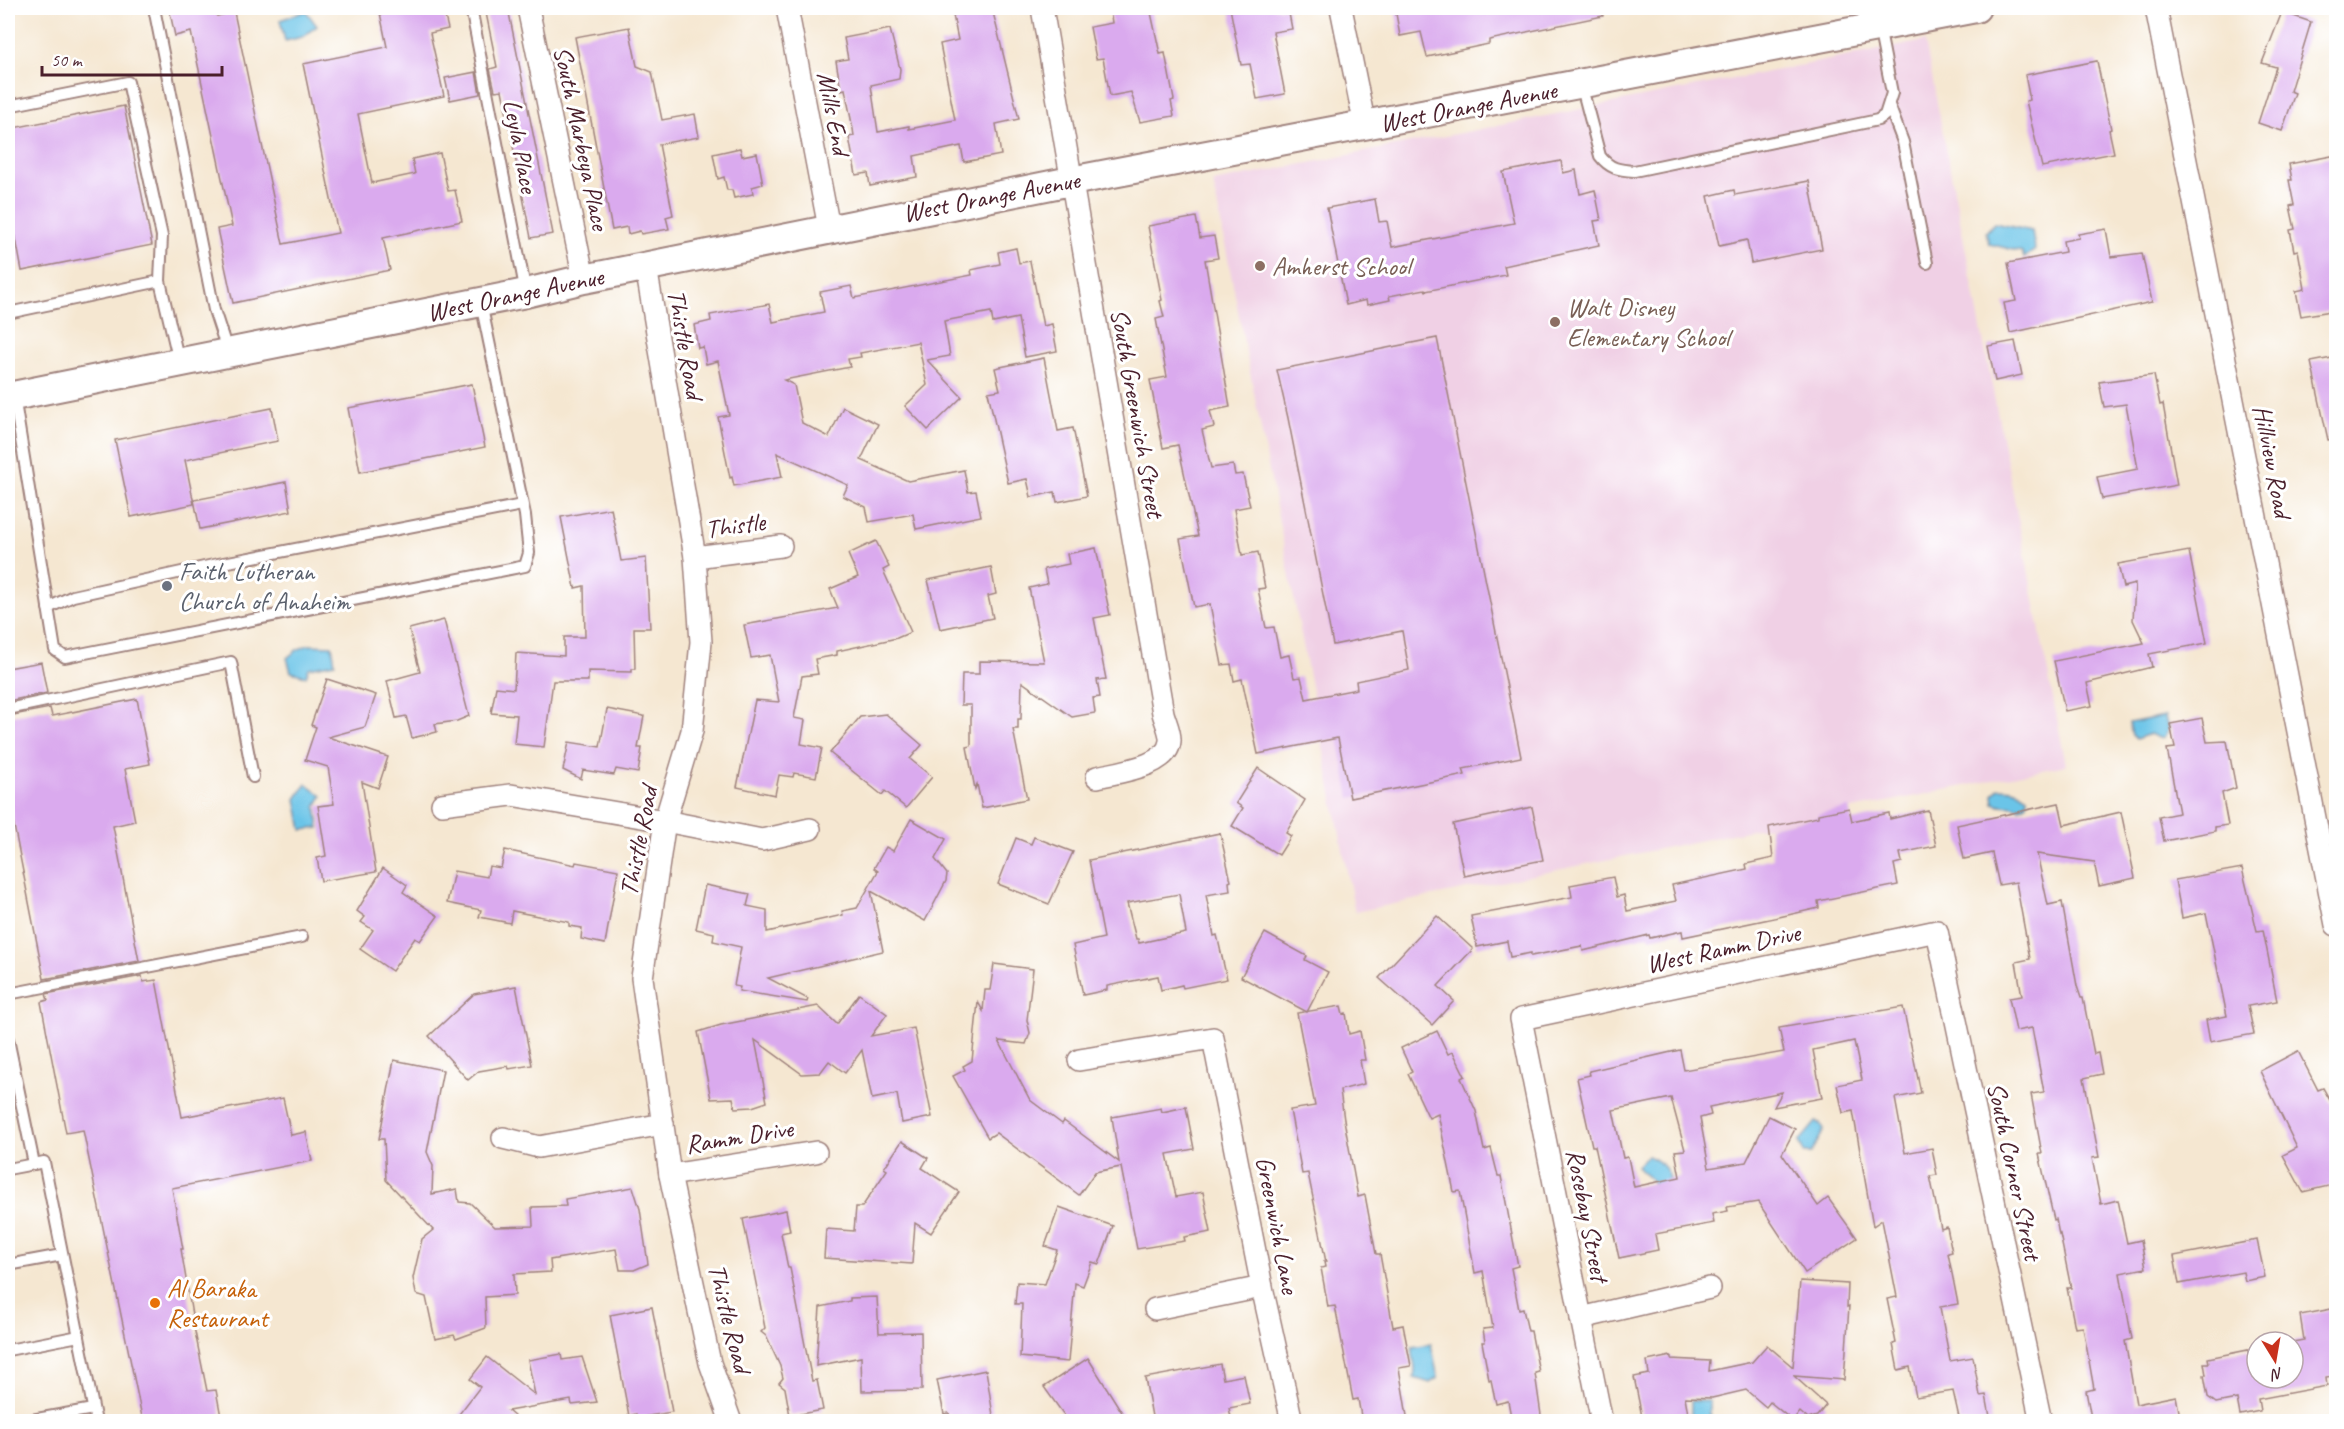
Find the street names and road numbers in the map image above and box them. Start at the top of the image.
street label: South Marbeya Place [546,43,618,235]
street label: Mills End [809,69,858,161]
street label: West Orange Avenue [1377,73,1561,140]
street label: Leyla Place [495,97,546,198]
street label: West Orange Avenue [900,163,1084,230]
street label: West Orange Avenue [424,259,608,329]
street label: Thistle Road [660,287,712,405]
street label: South Greenwich Street [1103,306,1173,522]
street label: Hillview Road [2245,402,2300,524]
street label: Thistle [703,505,768,546]
street label: Thistle Road [612,780,666,898]
street label: West Ramm Drive [1643,916,1805,981]
street label: South Corner Street [1980,1079,2050,1265]
street label: Ramm Drive [683,1111,797,1161]
street label: Rosebay Street [1559,1146,1617,1287]
street label: Greenwich Lane [1248,1154,1307,1298]
street label: Thistle Road [700,1261,760,1379]

